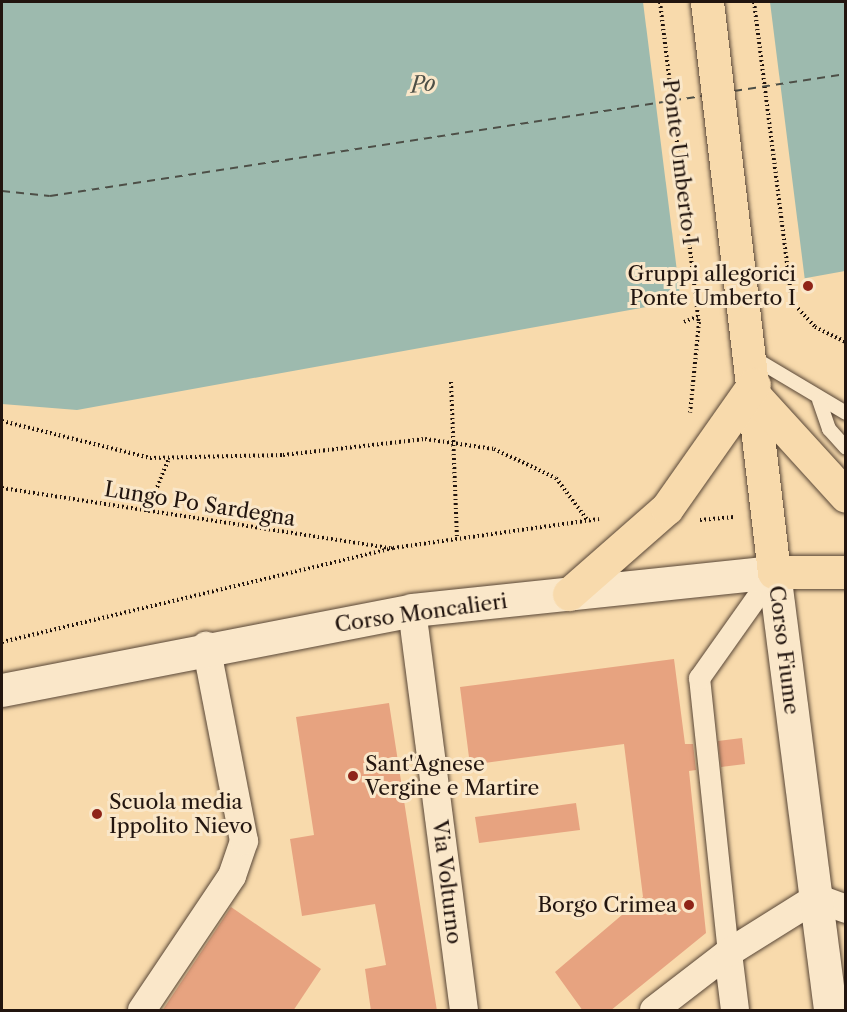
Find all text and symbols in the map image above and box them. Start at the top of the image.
water label: Po [409,70,437,98]
street label: Ponte Umberto I [657,78,703,246]
place label: Gruppi allegorici Ponte Umberto I [628,261,796,311]
marker: Gruppi allegorici Ponte Umberto I [801,279,815,293]
street label: Lungo Po Sardegna [103,476,297,532]
street label: Corso Fiume [764,584,804,716]
street label: Corso Moncalieri [333,588,509,638]
place label: Sant'Agnese Vergine e Martire [365,751,539,801]
marker: Sant'Agnese Vergine e Martire [346,769,360,783]
place label: Scuola media Ippolito Nievo [109,789,253,839]
marker: Scuola media Ippolito Nievo [90,807,104,821]
street label: Via Volturno [427,818,467,946]
place label: Borgo Crimea [537,892,677,918]
marker: Borgo Crimea [682,898,696,912]

